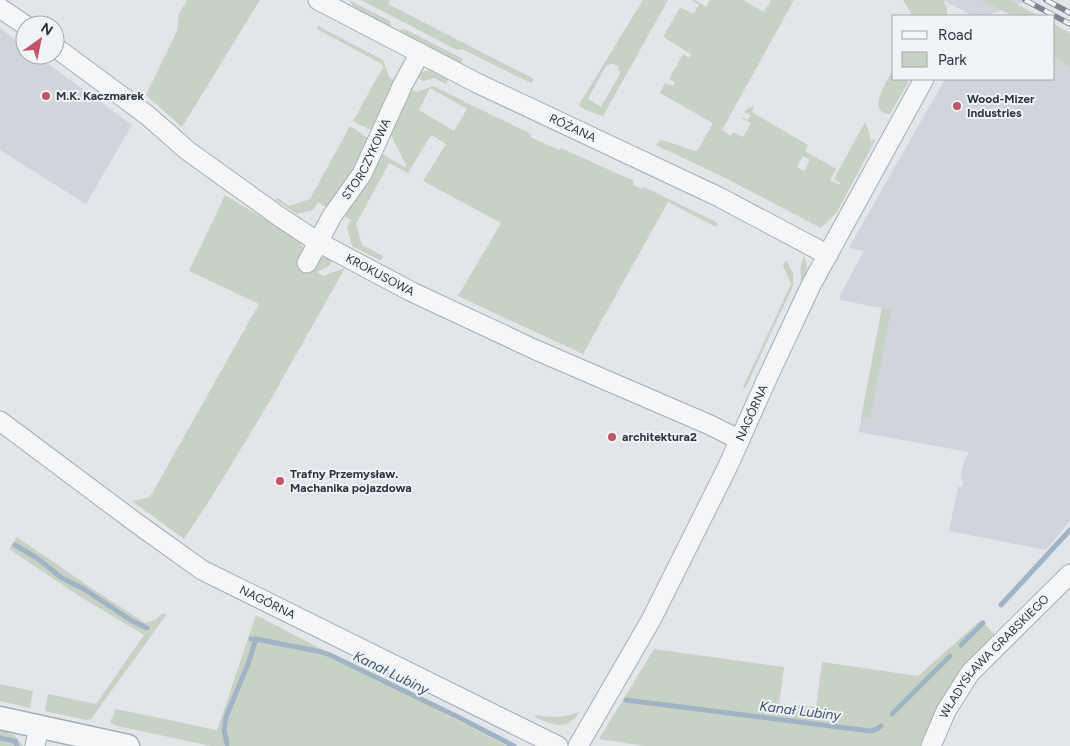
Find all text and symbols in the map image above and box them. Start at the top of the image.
north arrow [15,15,65,65]
legend [892,15,1055,80]
text: N [38,19,56,40]
text: Road [938,26,973,44]
text: Park [938,51,967,69]
place label: M.K. Kaczmarek [56,89,144,103]
marker: M.K. Kaczmarek [40,90,52,102]
place label: Wood-Mizer Industries [967,92,1035,120]
marker: Wood-Mizer Industries [951,100,963,112]
street label: RÓŻANA [547,111,598,145]
street label: STORCZYKOWA [339,116,393,202]
street label: KROKUSOWA [343,251,417,299]
street label: NAGÓRNA [733,382,770,443]
place label: architektura2 [622,430,697,444]
marker: architektura2 [606,431,618,443]
place label: Trafny Przemysław. Machanika pojazdowa [290,467,412,495]
marker: Trafny Przemysław. Machanika pojazdowa [274,475,286,487]
street label: NAGÓRNA [237,583,298,622]
street label: WŁADYSŁAWA GRABSKIEGO [937,592,1052,721]
water label: Kanał Lubiny [351,647,432,699]
water label: Kanał Lubiny [758,698,842,724]

